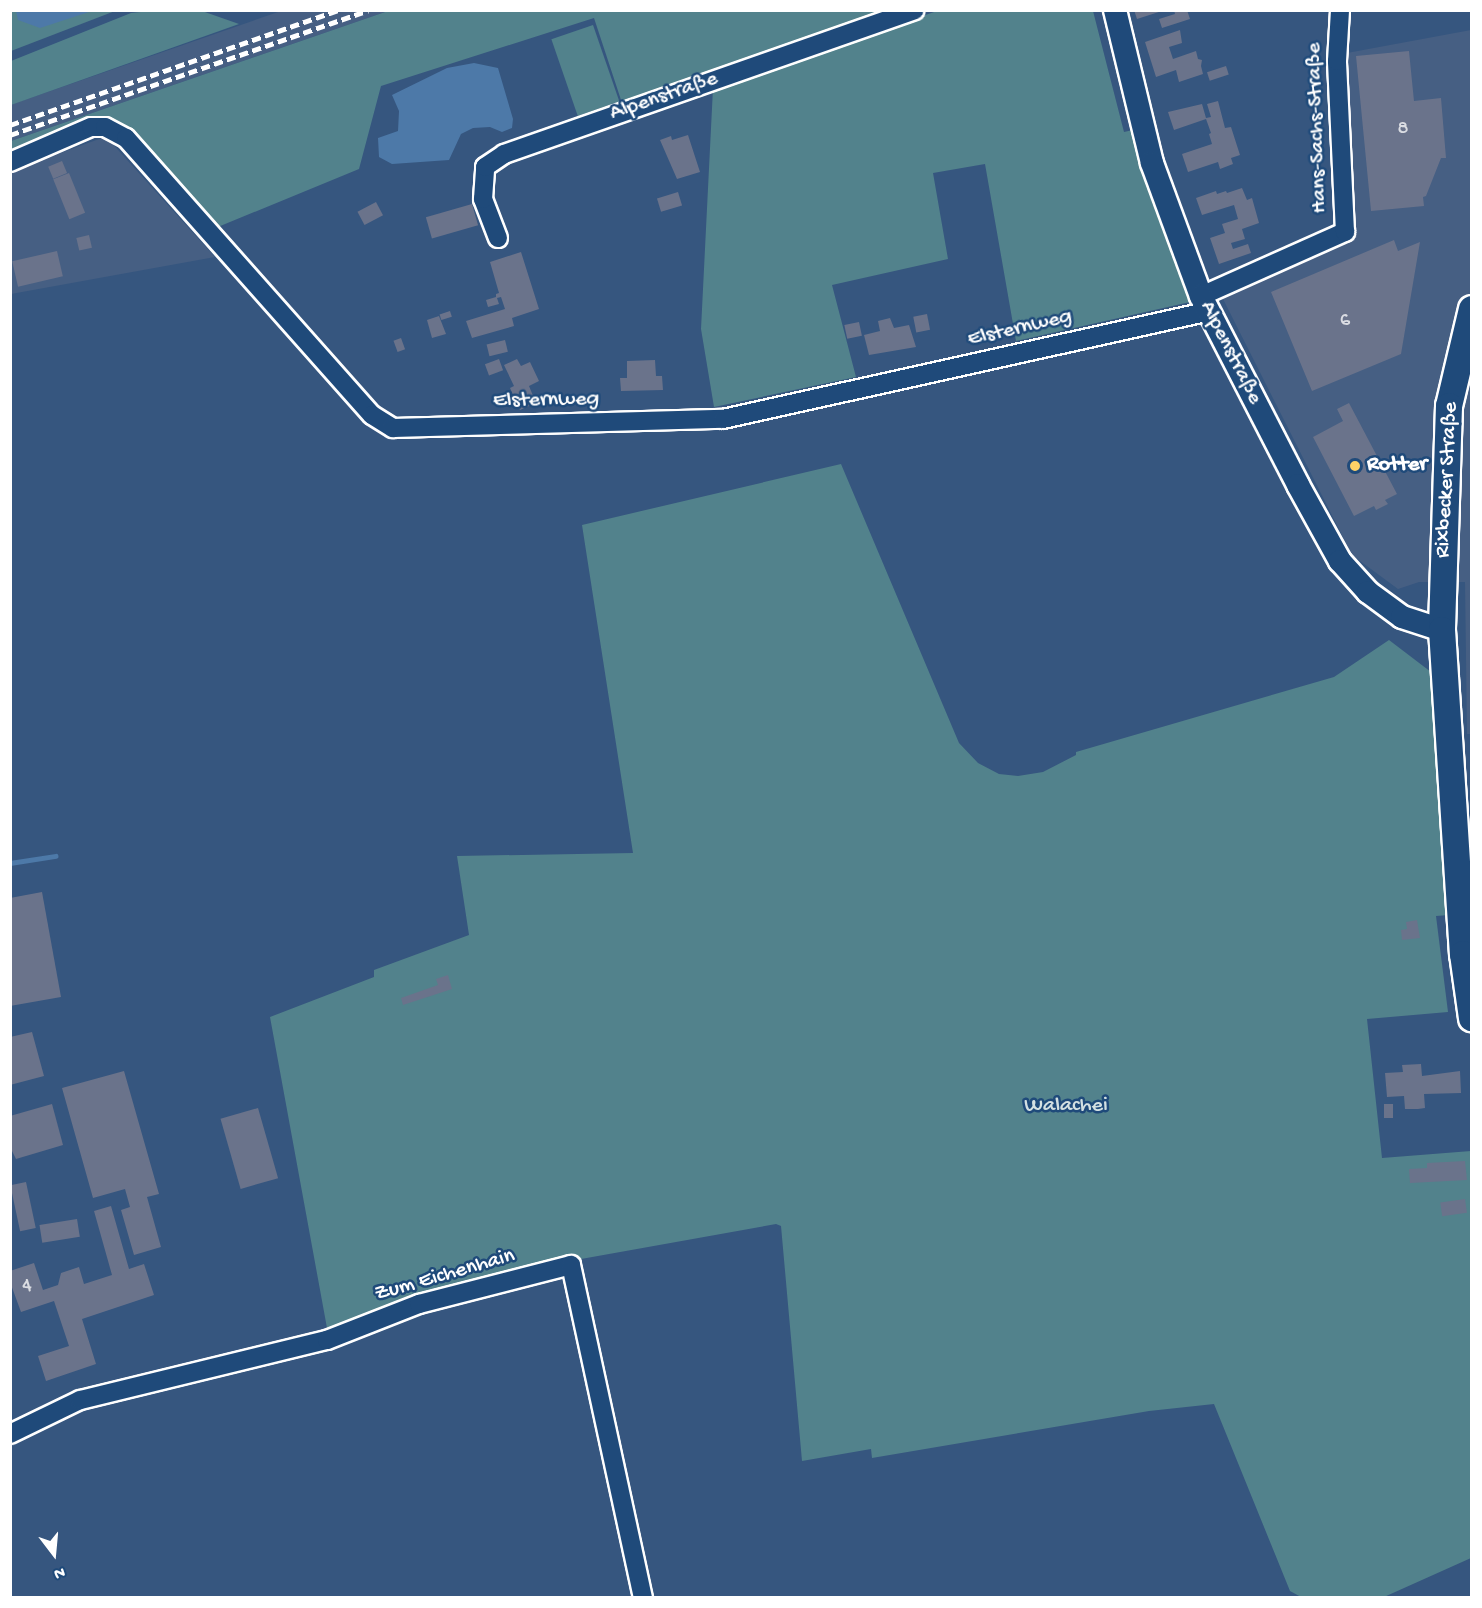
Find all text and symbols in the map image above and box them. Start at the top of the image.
street label: Hans-Sachs-Straße [1302,42,1334,214]
street label: Alpenstraße [607,66,721,128]
house number: 8 [1398,117,1408,141]
street label: Alpenstraße [1193,297,1267,409]
street label: Elsternweg [965,304,1075,354]
house number: 6 [1340,309,1350,333]
street label: Elsternweg [493,387,599,415]
street label: Rixbecker Straße [1431,401,1465,559]
place label: Rotter [1367,453,1427,479]
marker: Rotter [1348,459,1362,473]
park label: Walachei [1024,1094,1108,1120]
street label: Zum Eichenhain [372,1243,518,1309]
house number: 4 [22,1274,32,1298]
north arrow [24,1524,84,1584]
text: N [51,1561,67,1582]

